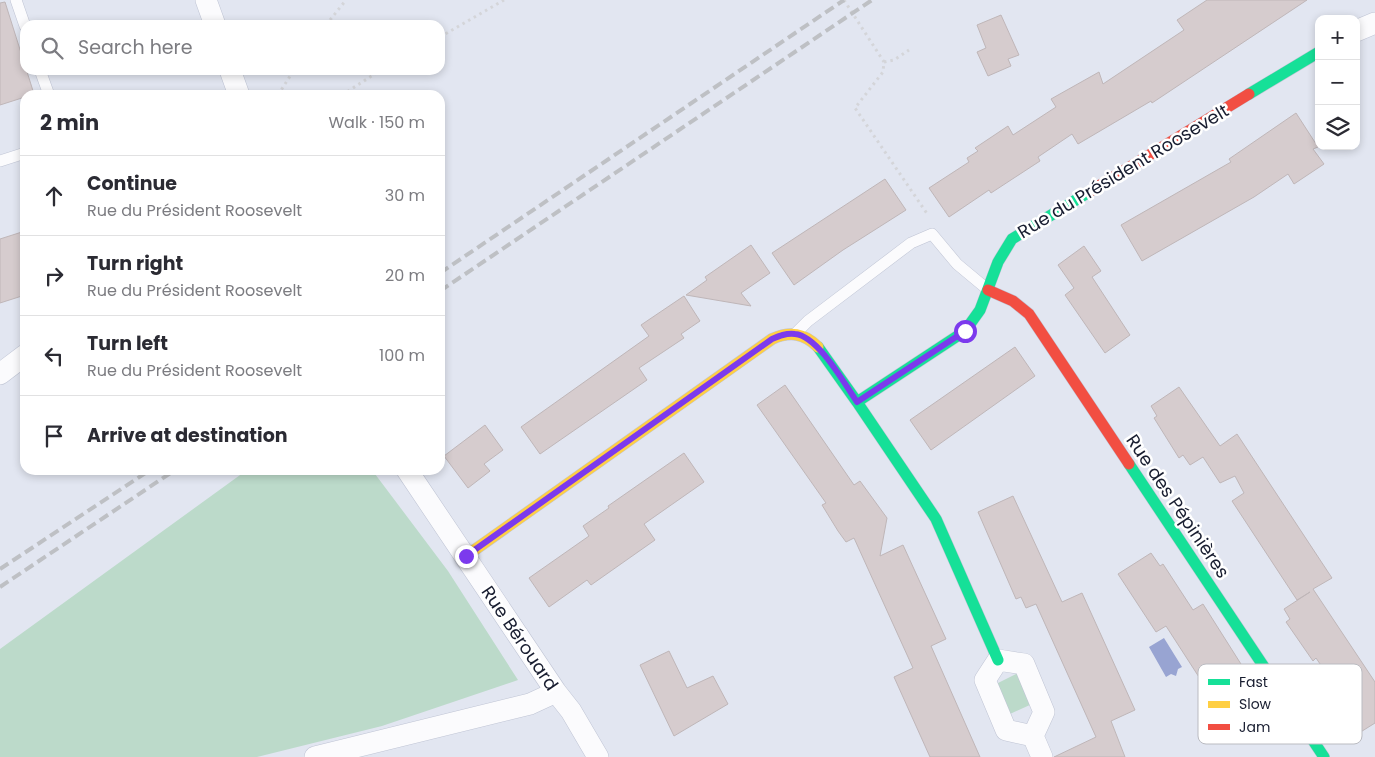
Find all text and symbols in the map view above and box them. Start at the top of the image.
map controls [1315,15,1360,150]
button: + [1315,15,1360,60]
search box [20,20,445,75]
icon: search [38,34,66,62]
text: Search here [78,34,192,61]
button: − [1315,60,1360,105]
street label: Rue du Président Roosevelt [1013,98,1233,244]
button: layers [1315,105,1360,150]
text: 2 min [40,108,99,137]
text: Walk · 150 m [328,111,425,134]
text: Continue [87,170,177,197]
icon: ahead [40,182,68,210]
text: 30 m [385,184,425,207]
text: Rue du Président Roosevelt [87,199,302,222]
text: Turn right [87,250,183,277]
icon: right [40,262,68,290]
text: 20 m [385,264,425,287]
text: Rue du Président Roosevelt [87,279,302,302]
route start [954,320,977,343]
text: Turn left [87,330,168,357]
icon: left [40,342,68,370]
text: 100 m [379,344,425,367]
text: Rue du Président Roosevelt [87,359,302,382]
icon: arrive [40,422,68,450]
text: Arrive at destination [87,422,288,449]
street label: Rue des Pépinières [1121,429,1235,583]
route end [455,545,478,568]
street label: Rue Bérouard [476,581,564,695]
legend [1198,664,1362,744]
text: Fast [1239,672,1268,692]
text: Slow [1239,694,1272,714]
text: Jam [1239,717,1270,737]

